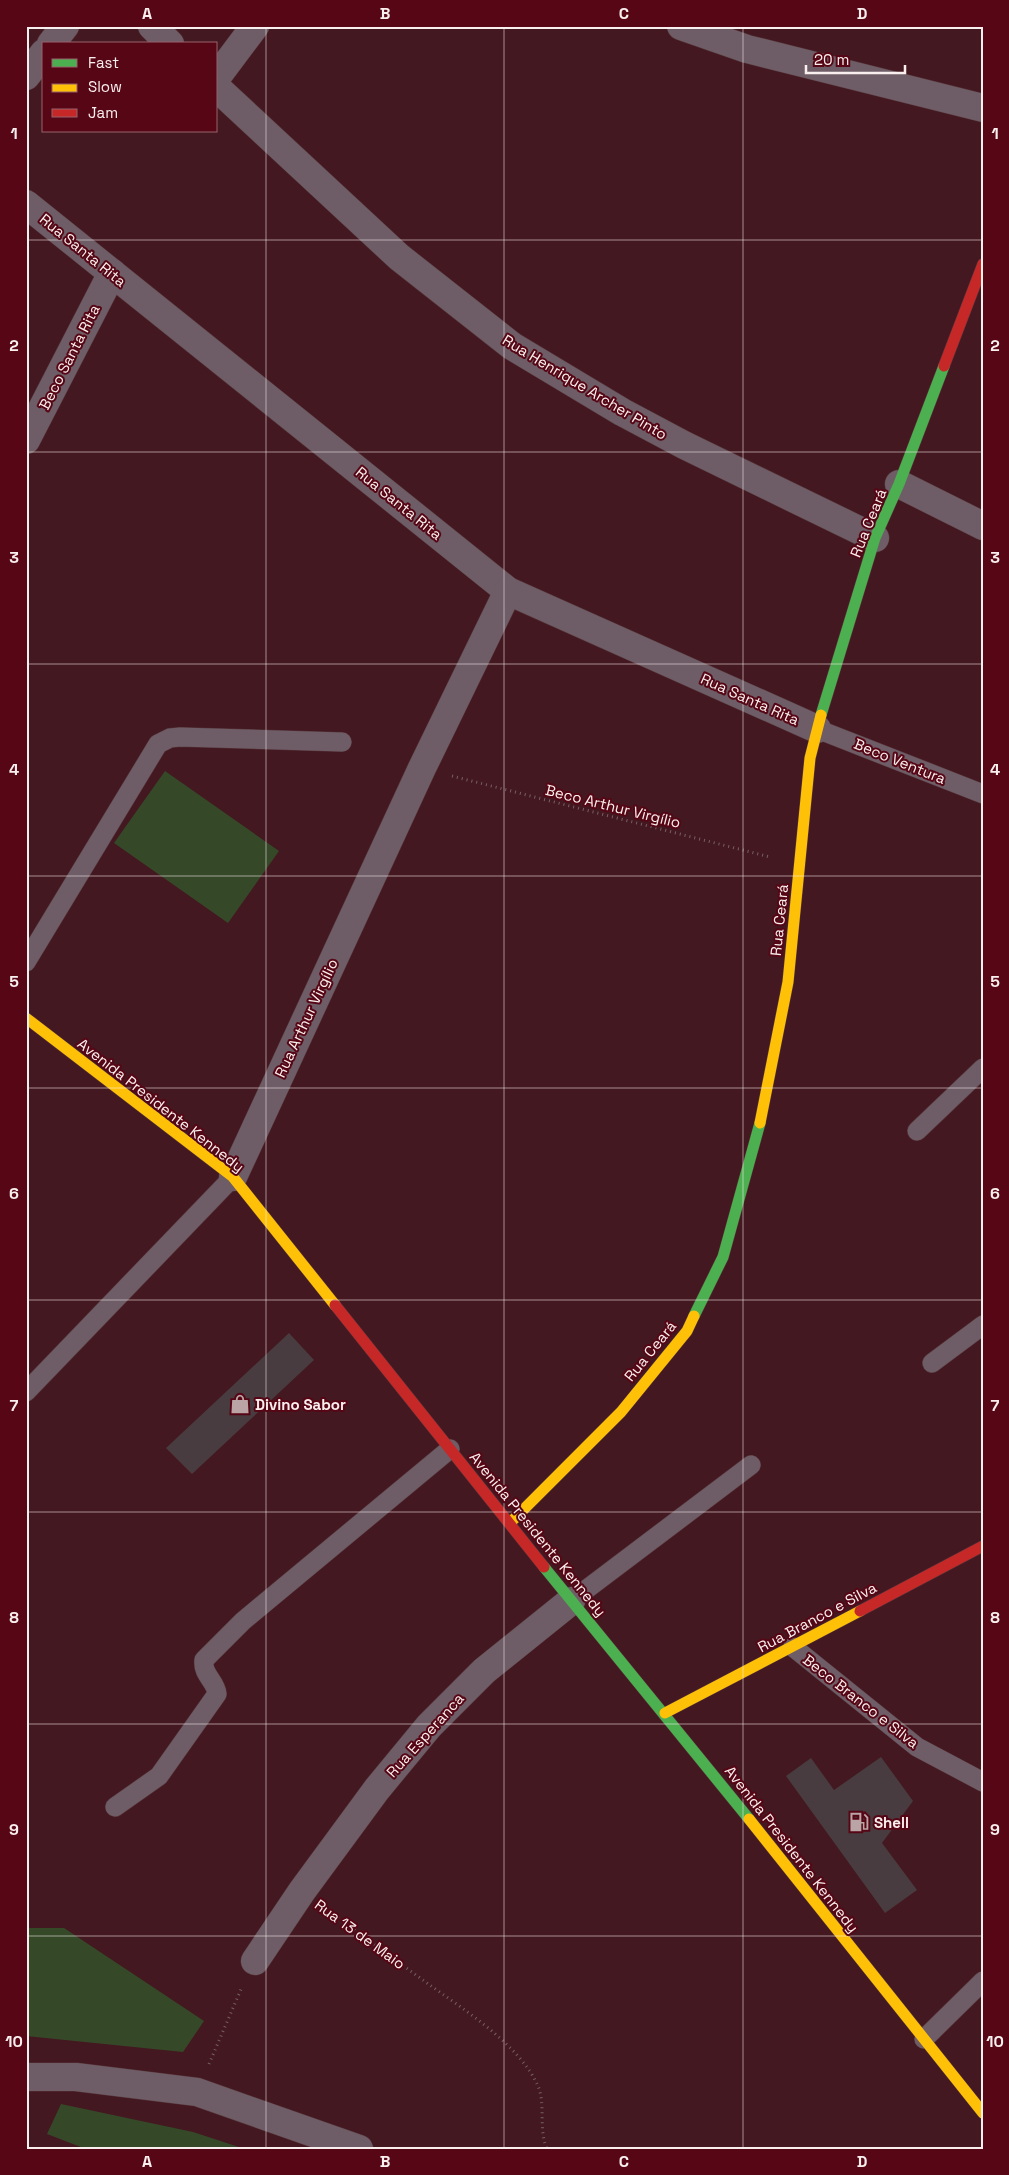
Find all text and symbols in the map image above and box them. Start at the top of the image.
text: A [142,3,152,24]
text: B [380,3,390,24]
text: C [619,3,629,24]
text: D [857,3,867,24]
legend [42,42,218,132]
scale bar [806,42,905,74]
text: 20 m [814,50,849,69]
text: Fast [88,53,119,72]
text: Slow [88,77,122,96]
text: Jam [88,103,118,122]
text: 1 [10,123,18,144]
text: 1 [991,123,999,144]
street label: Rua Santa Rita [36,209,130,291]
street label: Beco Santa Rita [34,301,104,413]
street label: Rua Henrique Archer Pinto [499,330,671,444]
text: 2 [9,335,19,356]
text: 2 [990,335,1000,356]
street label: Rua Santa Rita [352,462,446,544]
street label: Rua Ceará [846,486,890,560]
text: 3 [9,547,19,568]
text: 3 [990,547,1000,568]
street label: Rua Santa Rita [698,669,803,729]
street label: Beco Ventura [851,734,949,788]
text: 4 [9,759,19,780]
text: 4 [990,759,1000,780]
street label: Beco Arthur Virgílio [543,780,683,832]
street label: Rua Ceará [766,883,792,957]
street label: Rua Arthur Virgílio [270,956,342,1080]
text: 5 [9,971,19,992]
text: 5 [990,971,1000,992]
street label: Avenida Presidente Kennedy [74,1034,248,1176]
text: 6 [9,1183,19,1204]
text: 6 [990,1183,1000,1204]
street label: Rua Ceará [620,1317,680,1385]
shop icon: Divino Sabor [229,1393,251,1415]
text: 7 [10,1395,19,1416]
place label: Divino Sabor [255,1395,346,1414]
text: 7 [991,1395,1000,1416]
street label: Avenida Presidente Kennedy [466,1448,610,1620]
street label: Rua Branco e Silva [754,1577,880,1656]
text: 8 [9,1607,19,1628]
text: 8 [990,1607,1000,1628]
street label: Beco Branco e Silva [799,1650,923,1752]
street label: Rua Esperanca [382,1689,468,1781]
street label: Avenida Presidente Kennedy [721,1762,863,1936]
fuel station icon: Shell [848,1811,870,1833]
place label: Shell [874,1813,909,1832]
text: 9 [9,1819,19,1840]
text: 9 [990,1819,1000,1840]
street label: Rua 13 de Maio [311,1895,409,1973]
text: 10 [5,2031,23,2052]
text: 10 [986,2031,1004,2052]
text: A [142,2151,152,2172]
text: B [380,2151,390,2172]
text: C [619,2151,629,2172]
text: D [857,2151,867,2172]

